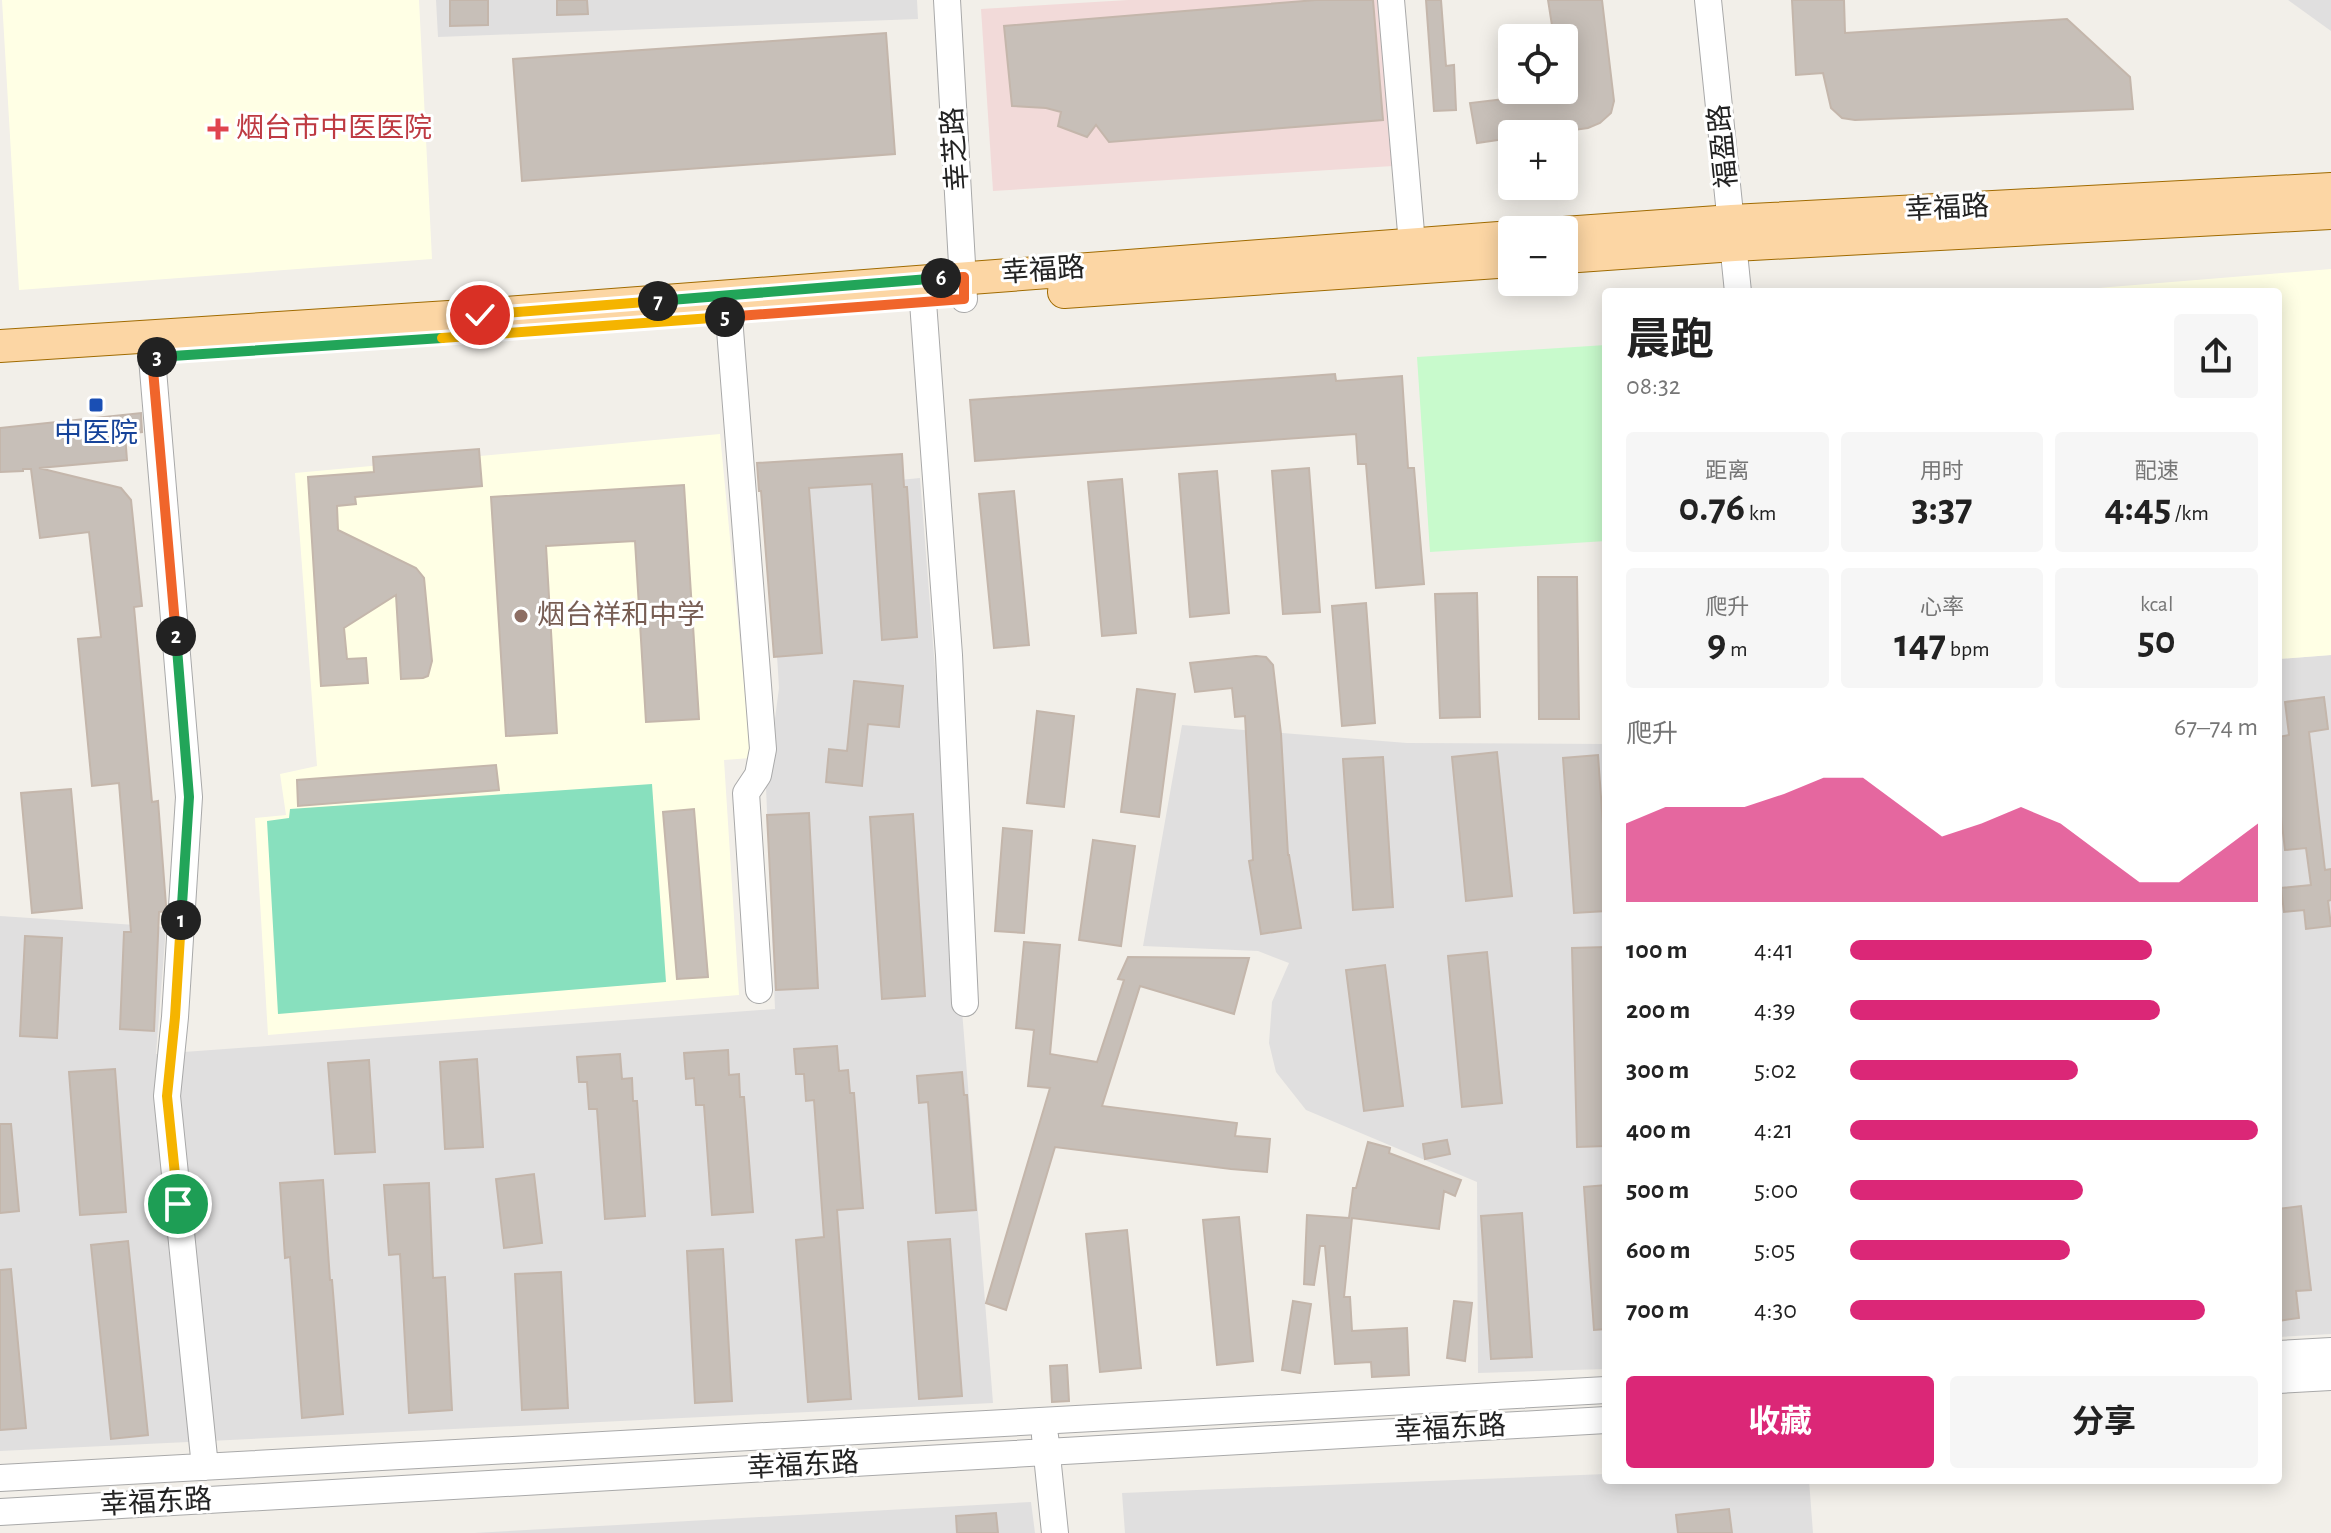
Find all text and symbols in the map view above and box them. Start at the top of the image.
map controls [1498,24,1578,296]
button: locate [1498,24,1578,104]
street label: 福盈路 [1704,103,1742,189]
street label: 幸芝路 [937,106,973,192]
place label: 烟台市中医医院 [236,113,432,143]
marker: 烟台市中医医院 [207,118,229,140]
button: + [1498,120,1578,200]
street label: 幸福路 [1904,191,1990,225]
button: − [1498,216,1578,296]
street label: 幸福路 [1000,252,1086,288]
pin: 6 [921,258,961,298]
text: 6 [936,267,946,289]
pin [446,281,514,349]
pin: 7 [638,281,678,321]
text: 7 [653,290,663,312]
icon: check [458,293,502,337]
pin: 5 [705,297,745,337]
text: 5 [720,306,730,328]
button: share [2174,314,2258,398]
text: 晨跑 [1626,319,1714,363]
pin: 3 [137,337,177,377]
text: 3 [152,346,162,368]
text: 08:32 [1626,373,1681,399]
marker: 中医院 [87,396,105,414]
place label: 中医院 [54,418,138,448]
text: 距离 [1705,460,1749,482]
text: 用时 [1920,460,1964,482]
text: 配速 [2135,460,2179,482]
text: 0.76 [1678,488,1745,528]
text: 3:37 [1912,488,1972,528]
text: 4:45 [2105,488,2171,528]
text: km [1745,502,1776,524]
text: /km [2171,502,2209,524]
text: kcal [2140,593,2173,615]
text: 爬升 [1705,596,1749,618]
text: 心率 [1920,596,1964,618]
place label: 烟台祥和中学 [537,600,705,630]
marker: 烟台祥和中学 [512,607,530,625]
pin: 2 [156,616,196,656]
text: 50 [2138,621,2176,661]
text: 9 [1707,624,1726,664]
text: 147 [1894,624,1946,664]
text: 2 [171,625,181,647]
text: m [1726,638,1748,660]
text: bpm [1946,638,1990,660]
text: 67–74 m [2174,714,2258,740]
text: 爬升 [1626,721,1678,747]
pin: 1 [161,900,201,940]
text: 1 [177,909,185,931]
text: 100 m [1626,937,1687,963]
text: 4:41 [1754,937,1794,963]
text: 200 m [1626,997,1690,1023]
text: 4:39 [1754,997,1795,1023]
text: 300 m [1626,1057,1689,1083]
text: 5:02 [1754,1057,1796,1083]
text: 400 m [1626,1117,1691,1143]
text: 4:21 [1754,1117,1793,1143]
pin [144,1170,212,1238]
text: 500 m [1626,1177,1689,1203]
text: 5:00 [1754,1177,1798,1203]
icon: arrive [156,1182,200,1226]
text: 600 m [1626,1237,1691,1263]
text: 5:05 [1754,1237,1795,1263]
text: 700 m [1626,1297,1689,1323]
text: 4:30 [1754,1297,1797,1323]
button: 收藏 [1626,1376,1934,1468]
button: 分享 [1950,1376,2258,1468]
street label: 幸福东路 [1393,1410,1507,1446]
street label: 幸福东路 [746,1447,860,1483]
street label: 幸福东路 [99,1484,213,1520]

